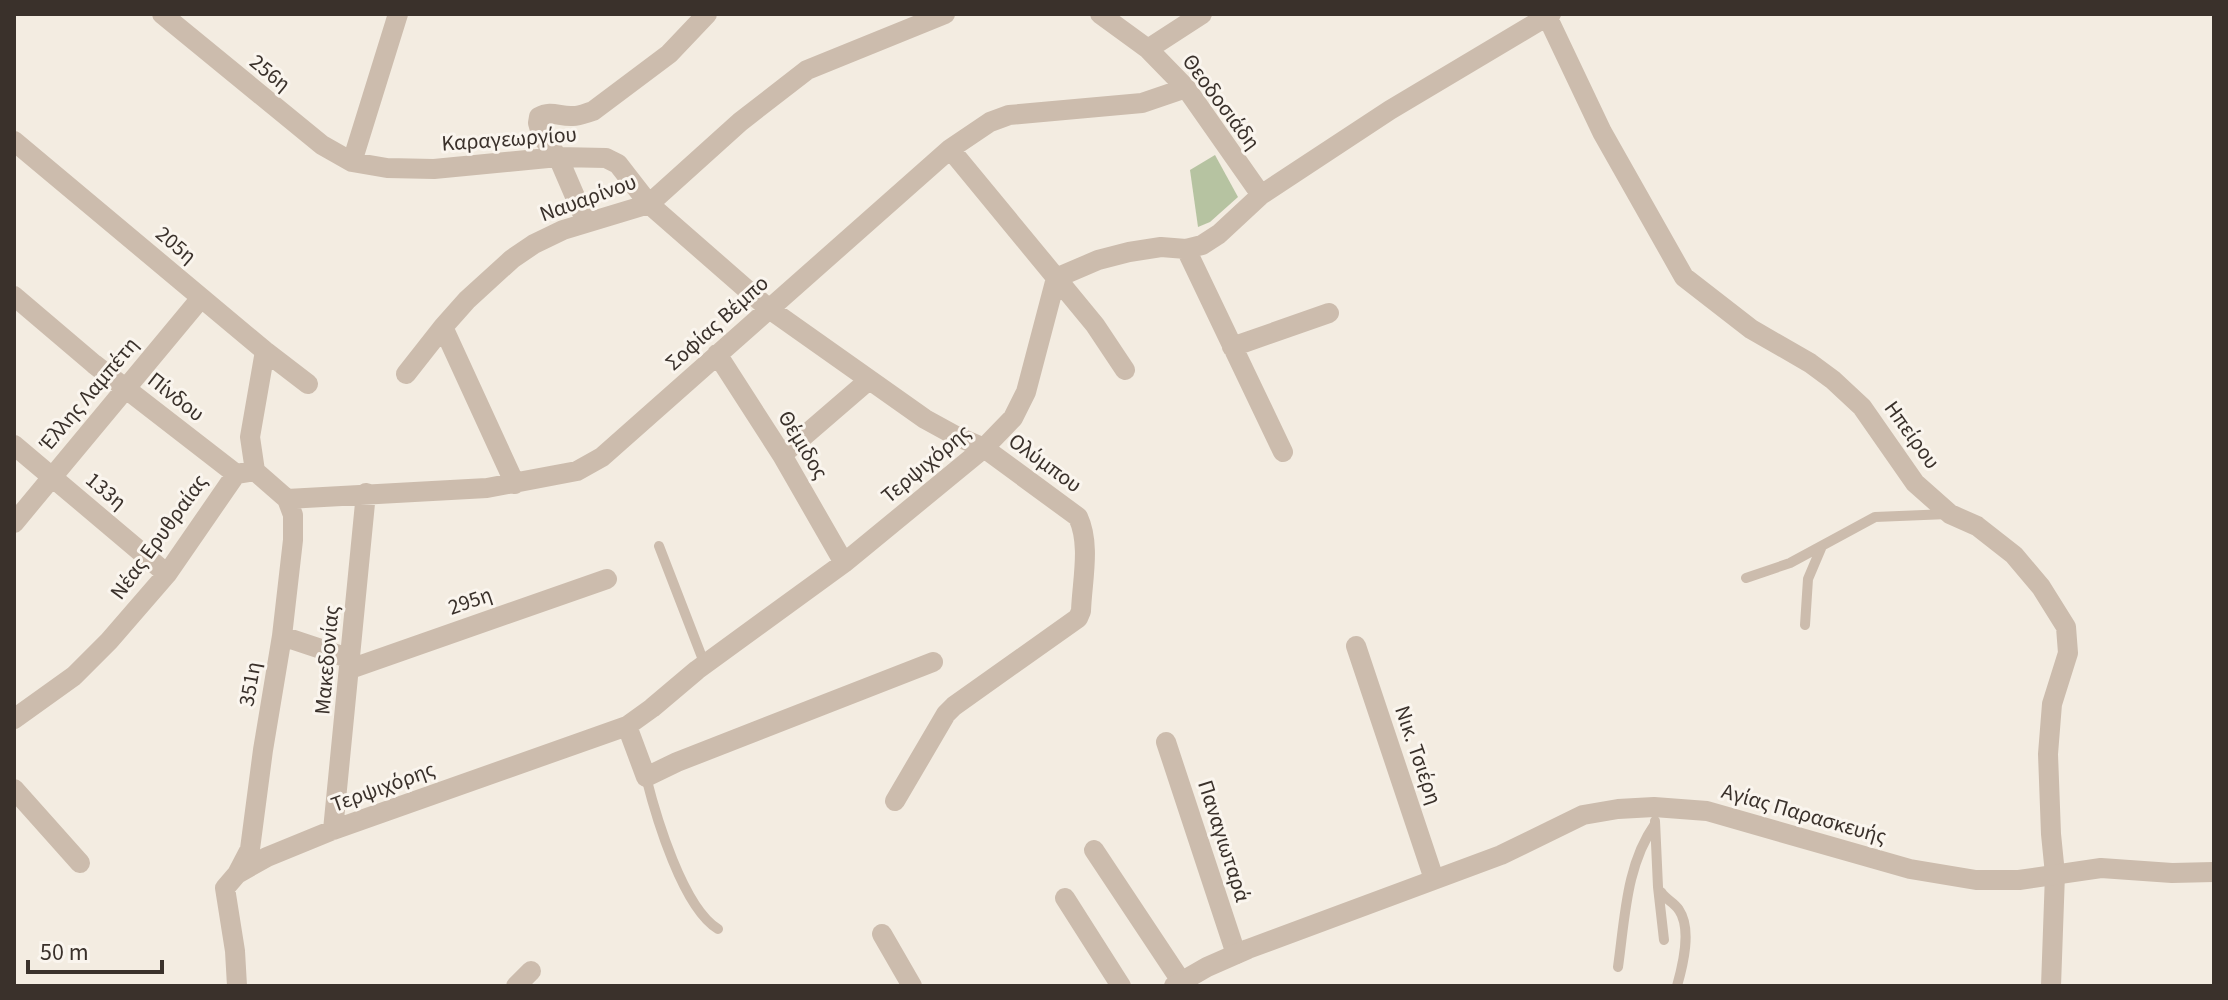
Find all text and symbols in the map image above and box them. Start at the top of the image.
street label: 256η [243,46,297,100]
street label: Θεοδοσιάδη [1174,47,1268,157]
street label: Καραγεωργίου [440,118,578,160]
street label: Ναυαρίνου [535,166,641,230]
street label: 205η [149,218,203,272]
street label: Σοφίας Βέμπο [658,268,776,378]
street label: Έλλης Λαμπέτη [31,330,146,459]
street label: Πίνδου [141,364,211,430]
street label: Ηπείρου [1876,394,1948,476]
street label: Θέμιδος [770,404,836,486]
street label: Τερψιχόρης [874,417,978,511]
street label: Ολύμπου [1002,425,1088,501]
street label: 133η [79,464,133,518]
street label: Νέας Ερυθραίας [103,468,215,606]
street label: 295η [444,579,496,623]
street label: Μακεδονίας [306,604,348,716]
street label: 351η [230,659,270,709]
street label: Νικ. Τσιέρη [1386,701,1450,809]
street label: Τερψιχόρης [327,753,439,821]
street label: Αγίας Παρασκευής [1718,775,1890,853]
street label: Παναγιωταρά [1189,776,1259,907]
scale bar [28,924,162,974]
text: 50 m [40,935,89,970]

